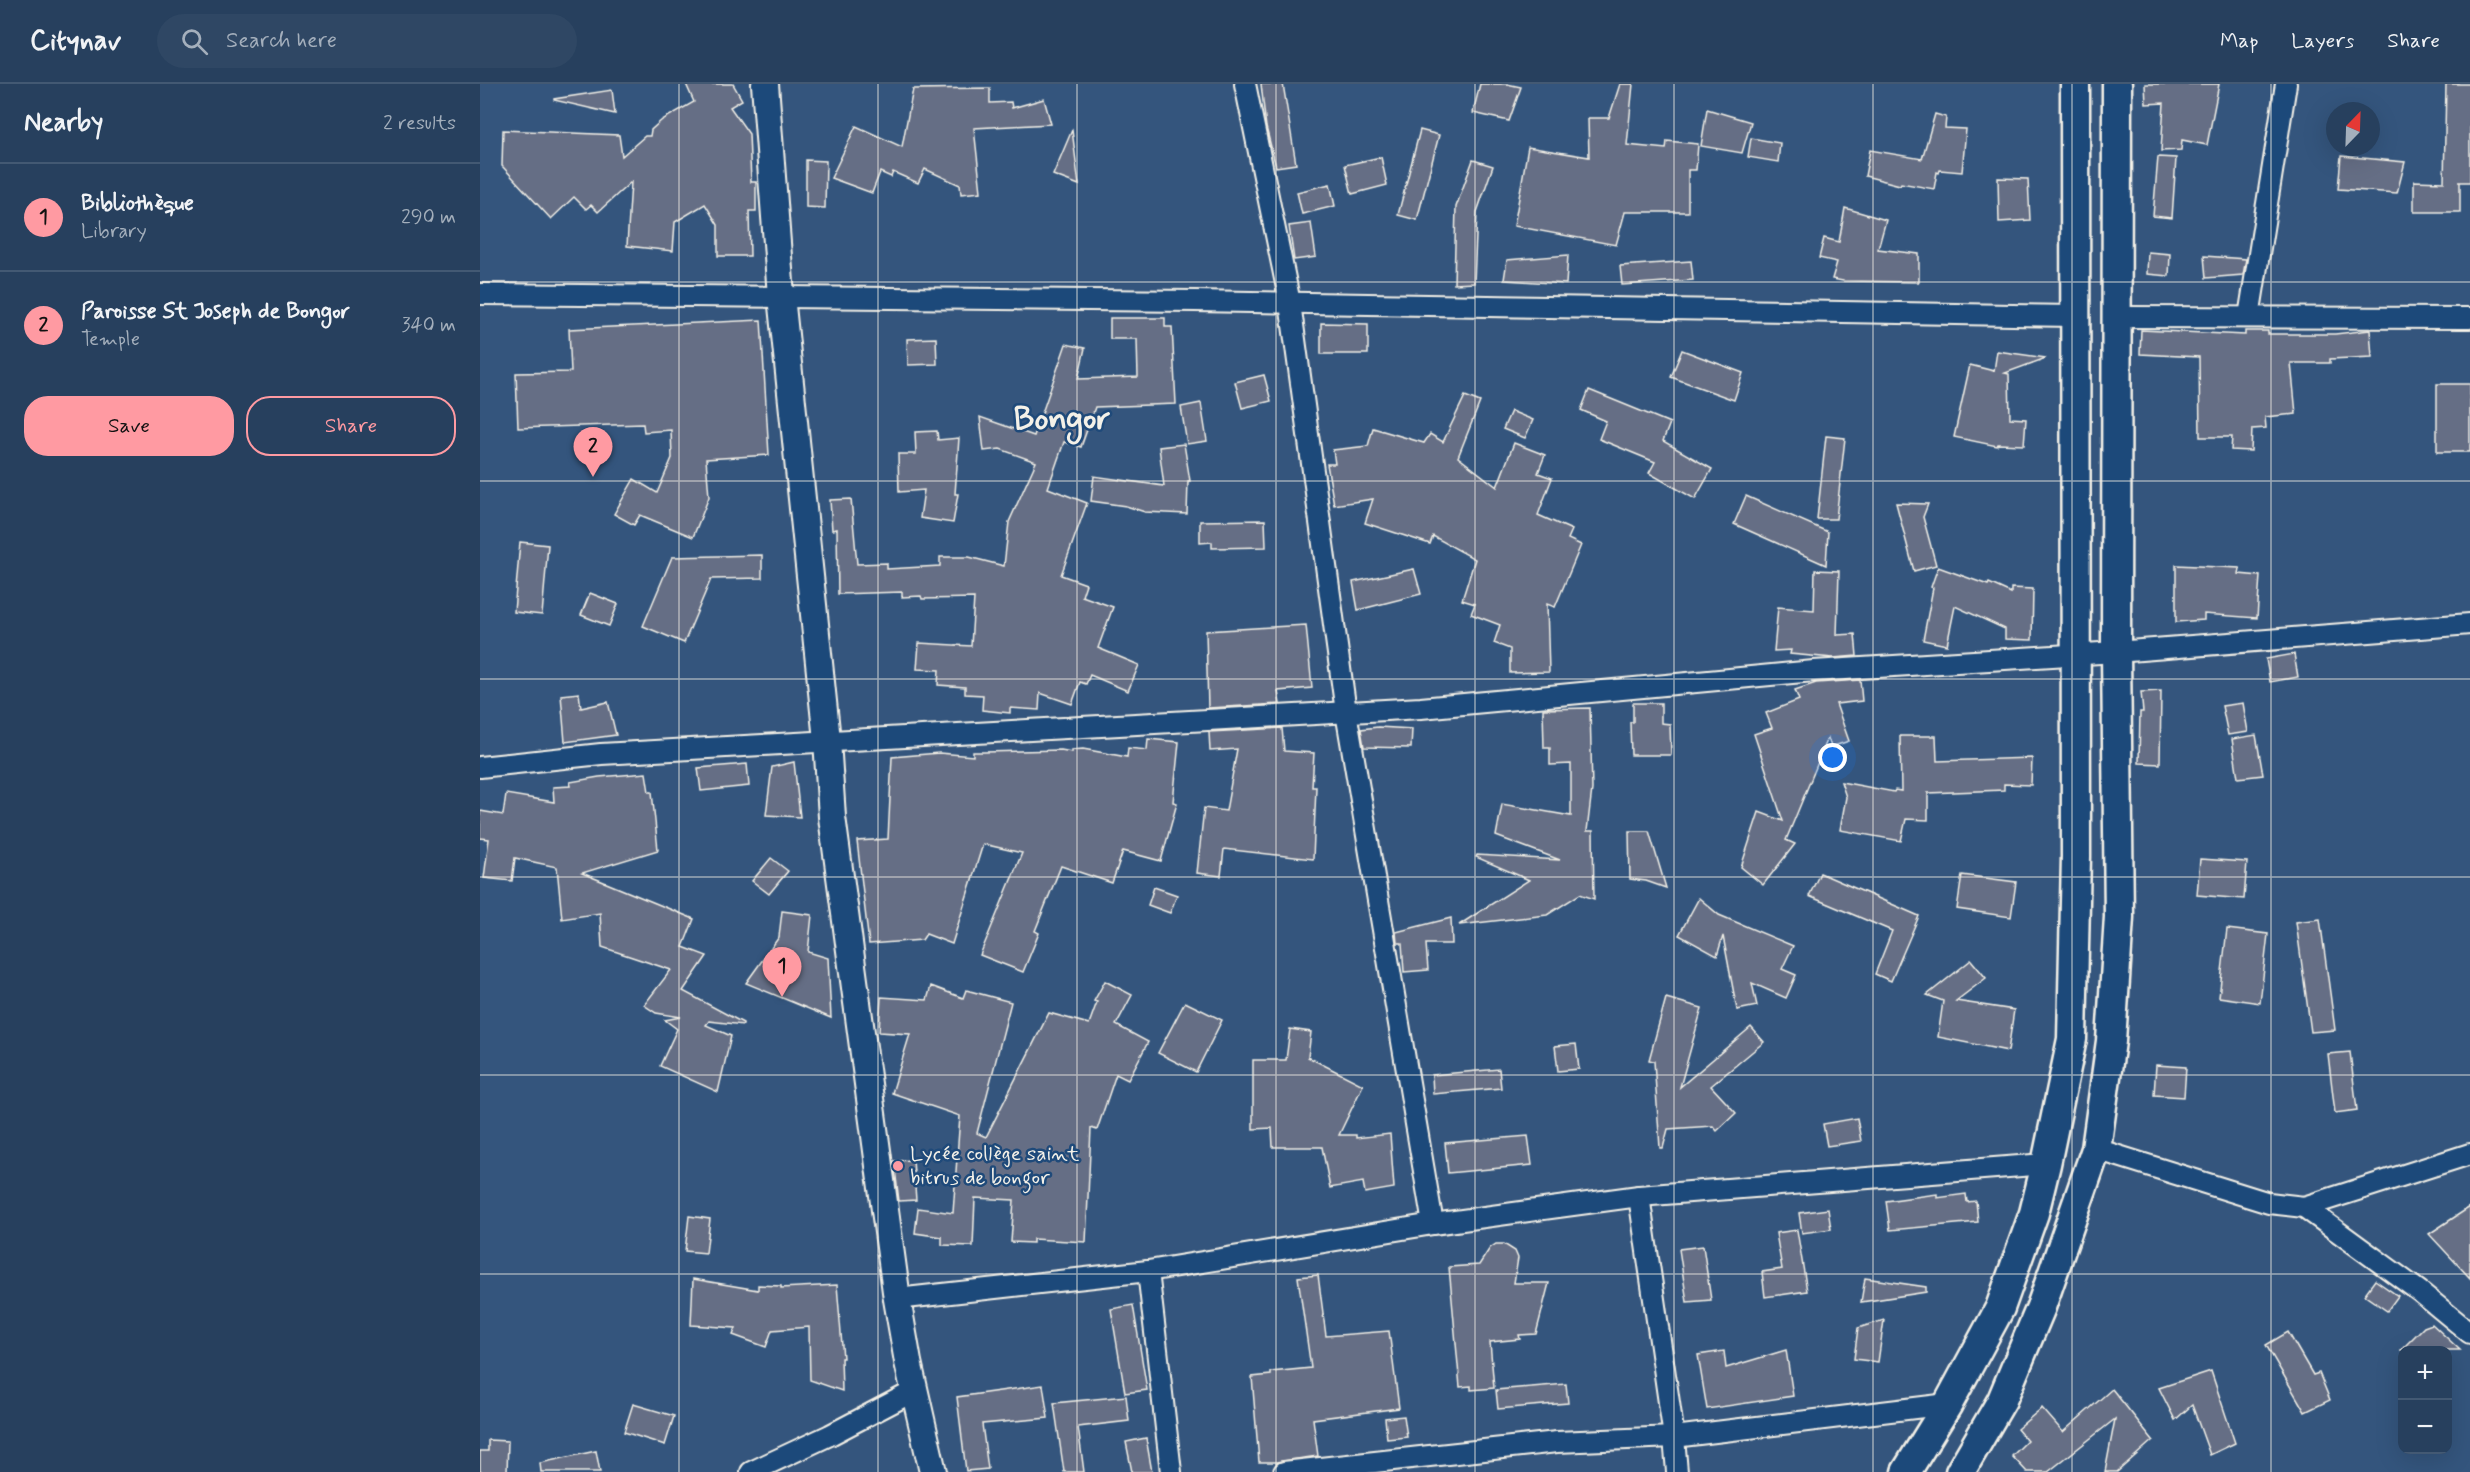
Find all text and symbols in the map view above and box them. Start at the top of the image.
search box [157,14,577,68]
text: Citynav [30,23,121,60]
icon: search [178,25,211,58]
text: Search here [226,27,337,55]
text: Map [2220,27,2258,55]
text: Layers [2291,27,2354,55]
text: Share [2387,27,2440,55]
north arrow [2326,102,2380,156]
text: Nearby [24,106,103,140]
text: 2 results [383,110,456,137]
text: Bibliothèque [81,190,194,218]
text: 1 [39,204,48,231]
text: 290 m [401,204,456,231]
text: Library [81,218,147,245]
text: Paroisse St Joseph de Bongor [81,298,350,326]
text: 2 [39,312,48,339]
text: 340 m [401,312,456,339]
text: Temple [81,326,140,353]
button: Save [24,396,234,456]
button: Share [246,396,456,456]
district label: Bongor [1014,398,1111,445]
pin: 2 [574,428,612,477]
your location [1818,743,1847,772]
pin: 1 [762,948,802,997]
place label: Lycée collège saint bitrus de bongor [910,1140,1080,1194]
marker: Lycée collège saint bitrus de bongor [891,1159,905,1173]
map controls [2398,1346,2452,1454]
button: + [2398,1346,2452,1400]
button: − [2398,1400,2452,1454]

